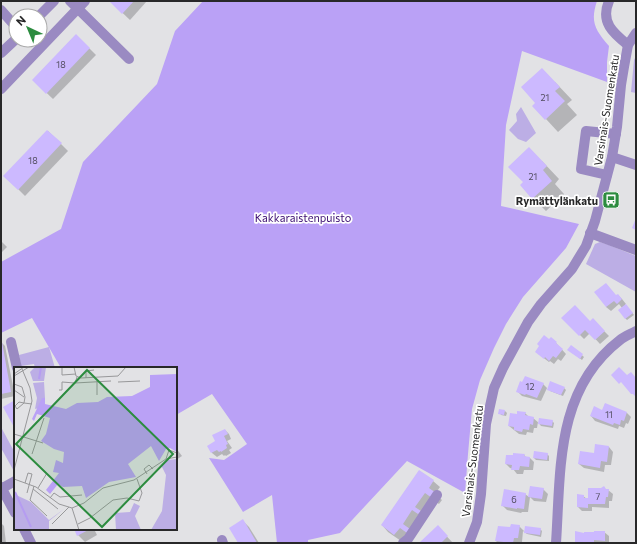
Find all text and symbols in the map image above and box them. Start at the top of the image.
north arrow [8,8,48,48]
text: N [13,13,28,28]
street label: Varsinais-Suomenkatu [591,53,621,167]
house number: 18 [56,59,66,70]
house number: 21 [541,92,549,103]
house number: 18 [28,155,38,166]
house number: 21 [529,171,537,182]
bus stop icon: Rymättylänkatu [601,190,621,210]
place label: Rymättylänkatu [516,194,598,207]
park label: Kakkaraistenpuisto [255,211,352,224]
inset map [14,367,177,530]
house number: 12 [526,381,534,392]
street label: Varsinais-Suomenkatu [459,404,485,518]
house number: 11 [605,409,613,420]
house number: 7 [596,491,601,502]
house number: 6 [511,494,517,505]

